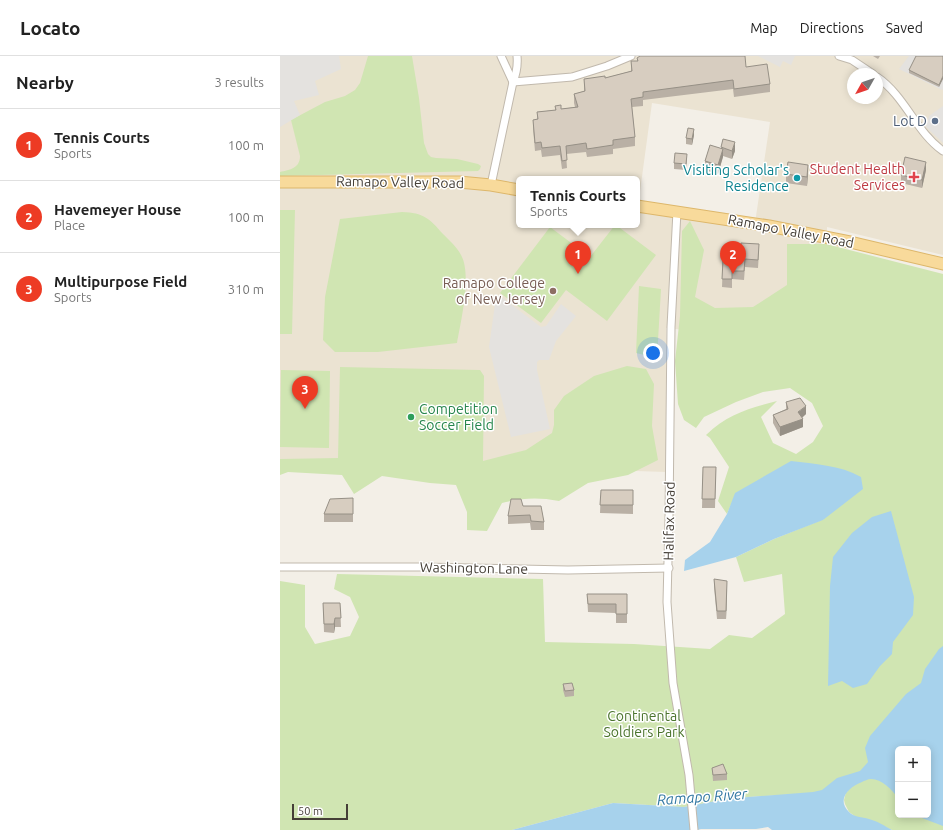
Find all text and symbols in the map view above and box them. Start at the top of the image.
text: Locato [20,17,81,39]
text: Map [750,20,778,36]
text: Directions [800,20,864,36]
text: Saved [886,20,923,36]
north arrow [847,68,883,104]
text: Nearby [16,73,74,92]
text: 3 results [214,75,264,89]
place label: Lot D [893,113,927,129]
marker: Lot D [930,116,940,126]
text: Tennis Courts [54,129,150,146]
text: 1 [25,138,33,152]
text: 100 m [228,138,264,152]
text: Sports [54,146,92,160]
place label: Student Health Services [810,161,905,193]
place label: Visiting Scholar's Residence [683,162,789,194]
marker: Student Health Services [908,171,920,183]
street label: Ramapo Valley Road [336,173,464,191]
marker: Visiting Scholar's Residence [792,173,802,183]
popup [516,176,640,228]
text: Tennis Courts [530,187,626,204]
text: Havemeyer House [54,201,182,218]
text: Sports [530,204,568,218]
text: 2 [25,210,33,224]
text: 100 m [228,210,264,224]
street label: Ramapo Valley Road [727,211,855,251]
text: Place [54,218,85,232]
pin: 1 [565,241,591,274]
pin: 2 [720,241,746,274]
text: Multipurpose Field [54,273,187,290]
place label: Ramapo College of New Jersey [443,275,545,307]
text: 3 [25,282,33,296]
text: 310 m [228,282,264,296]
marker: Ramapo College of New Jersey [548,286,558,296]
text: Sports [54,290,92,304]
your location [643,343,663,363]
pin: 3 [292,376,318,409]
place label: Competition Soccer Field [419,401,498,433]
marker: Competition Soccer Field [406,412,416,422]
street label: Halifax Road [660,481,678,561]
street label: Washington Lane [420,559,528,577]
park label: Continental Soldiers Park [604,708,684,740]
map controls [895,746,931,818]
button: + [895,746,931,782]
button: − [895,782,931,818]
water label: Ramapo River [656,785,749,808]
scale bar [292,802,348,821]
text: 50 m [298,805,322,817]

